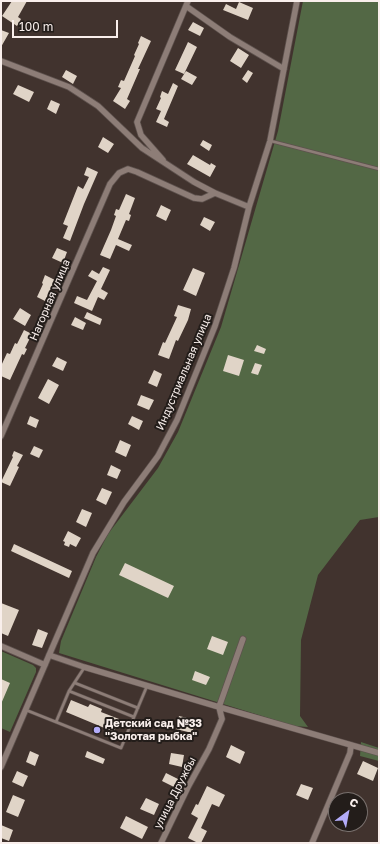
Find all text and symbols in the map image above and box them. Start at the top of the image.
scale bar [14,12,120,38]
text: 100 m [19,19,53,34]
street label: Нагорная улица [27,257,73,343]
street label: Индустриальная улица [154,312,214,432]
place label: Детский сад №33 "Золотая рыбка" [105,717,202,743]
marker: Детский сад №33 "Золотая рыбка" [92,725,102,735]
street label: улица Дружбы [151,755,199,831]
north arrow [328,792,368,832]
text: С [347,795,361,810]

